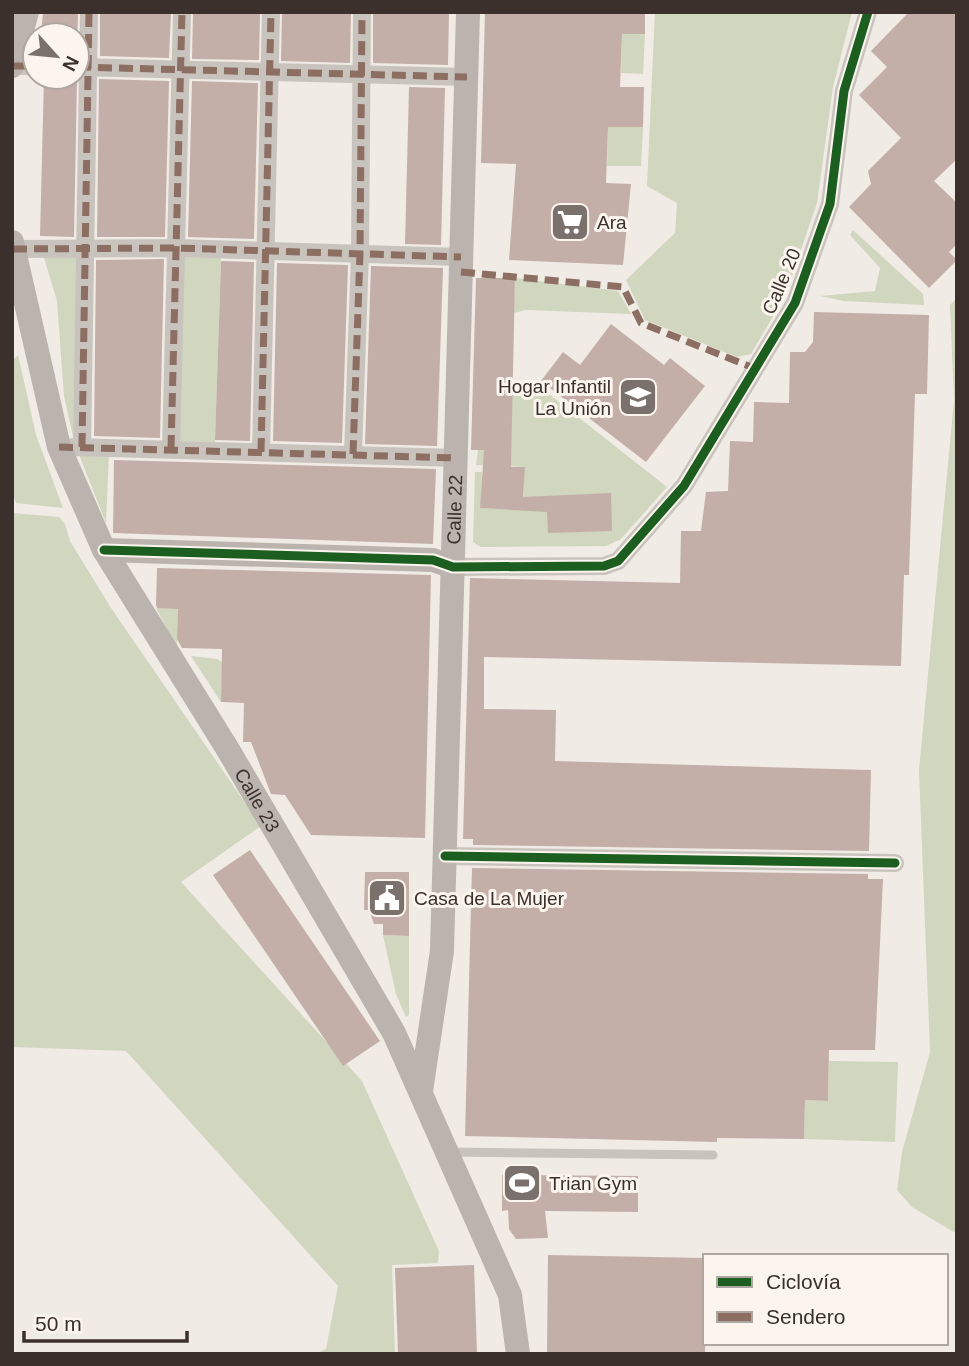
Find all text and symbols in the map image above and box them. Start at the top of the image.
north arrow [21,21,91,91]
text: N [58,53,83,74]
supermarket icon: Ara [549,201,591,243]
place label: Ara [597,212,627,233]
street label: Calle 20 [758,245,805,317]
place label: Hogar Infantil La Unión [498,376,611,419]
school or university icon: Hogar Infantil La Unión [617,376,659,418]
street label: Calle 22 [443,475,466,545]
street label: Calle 23 [230,765,284,836]
public building icon: Casa de La Mujer [366,877,408,919]
place label: Casa de La Mujer [414,888,565,909]
sports icon: Trian Gym [501,1162,543,1204]
place label: Trian Gym [549,1173,637,1194]
legend [703,1254,948,1345]
text: Ciclovía [766,1270,841,1293]
scale bar [24,1300,187,1344]
text: Sendero [766,1305,845,1328]
text: 50 m [35,1312,82,1335]

